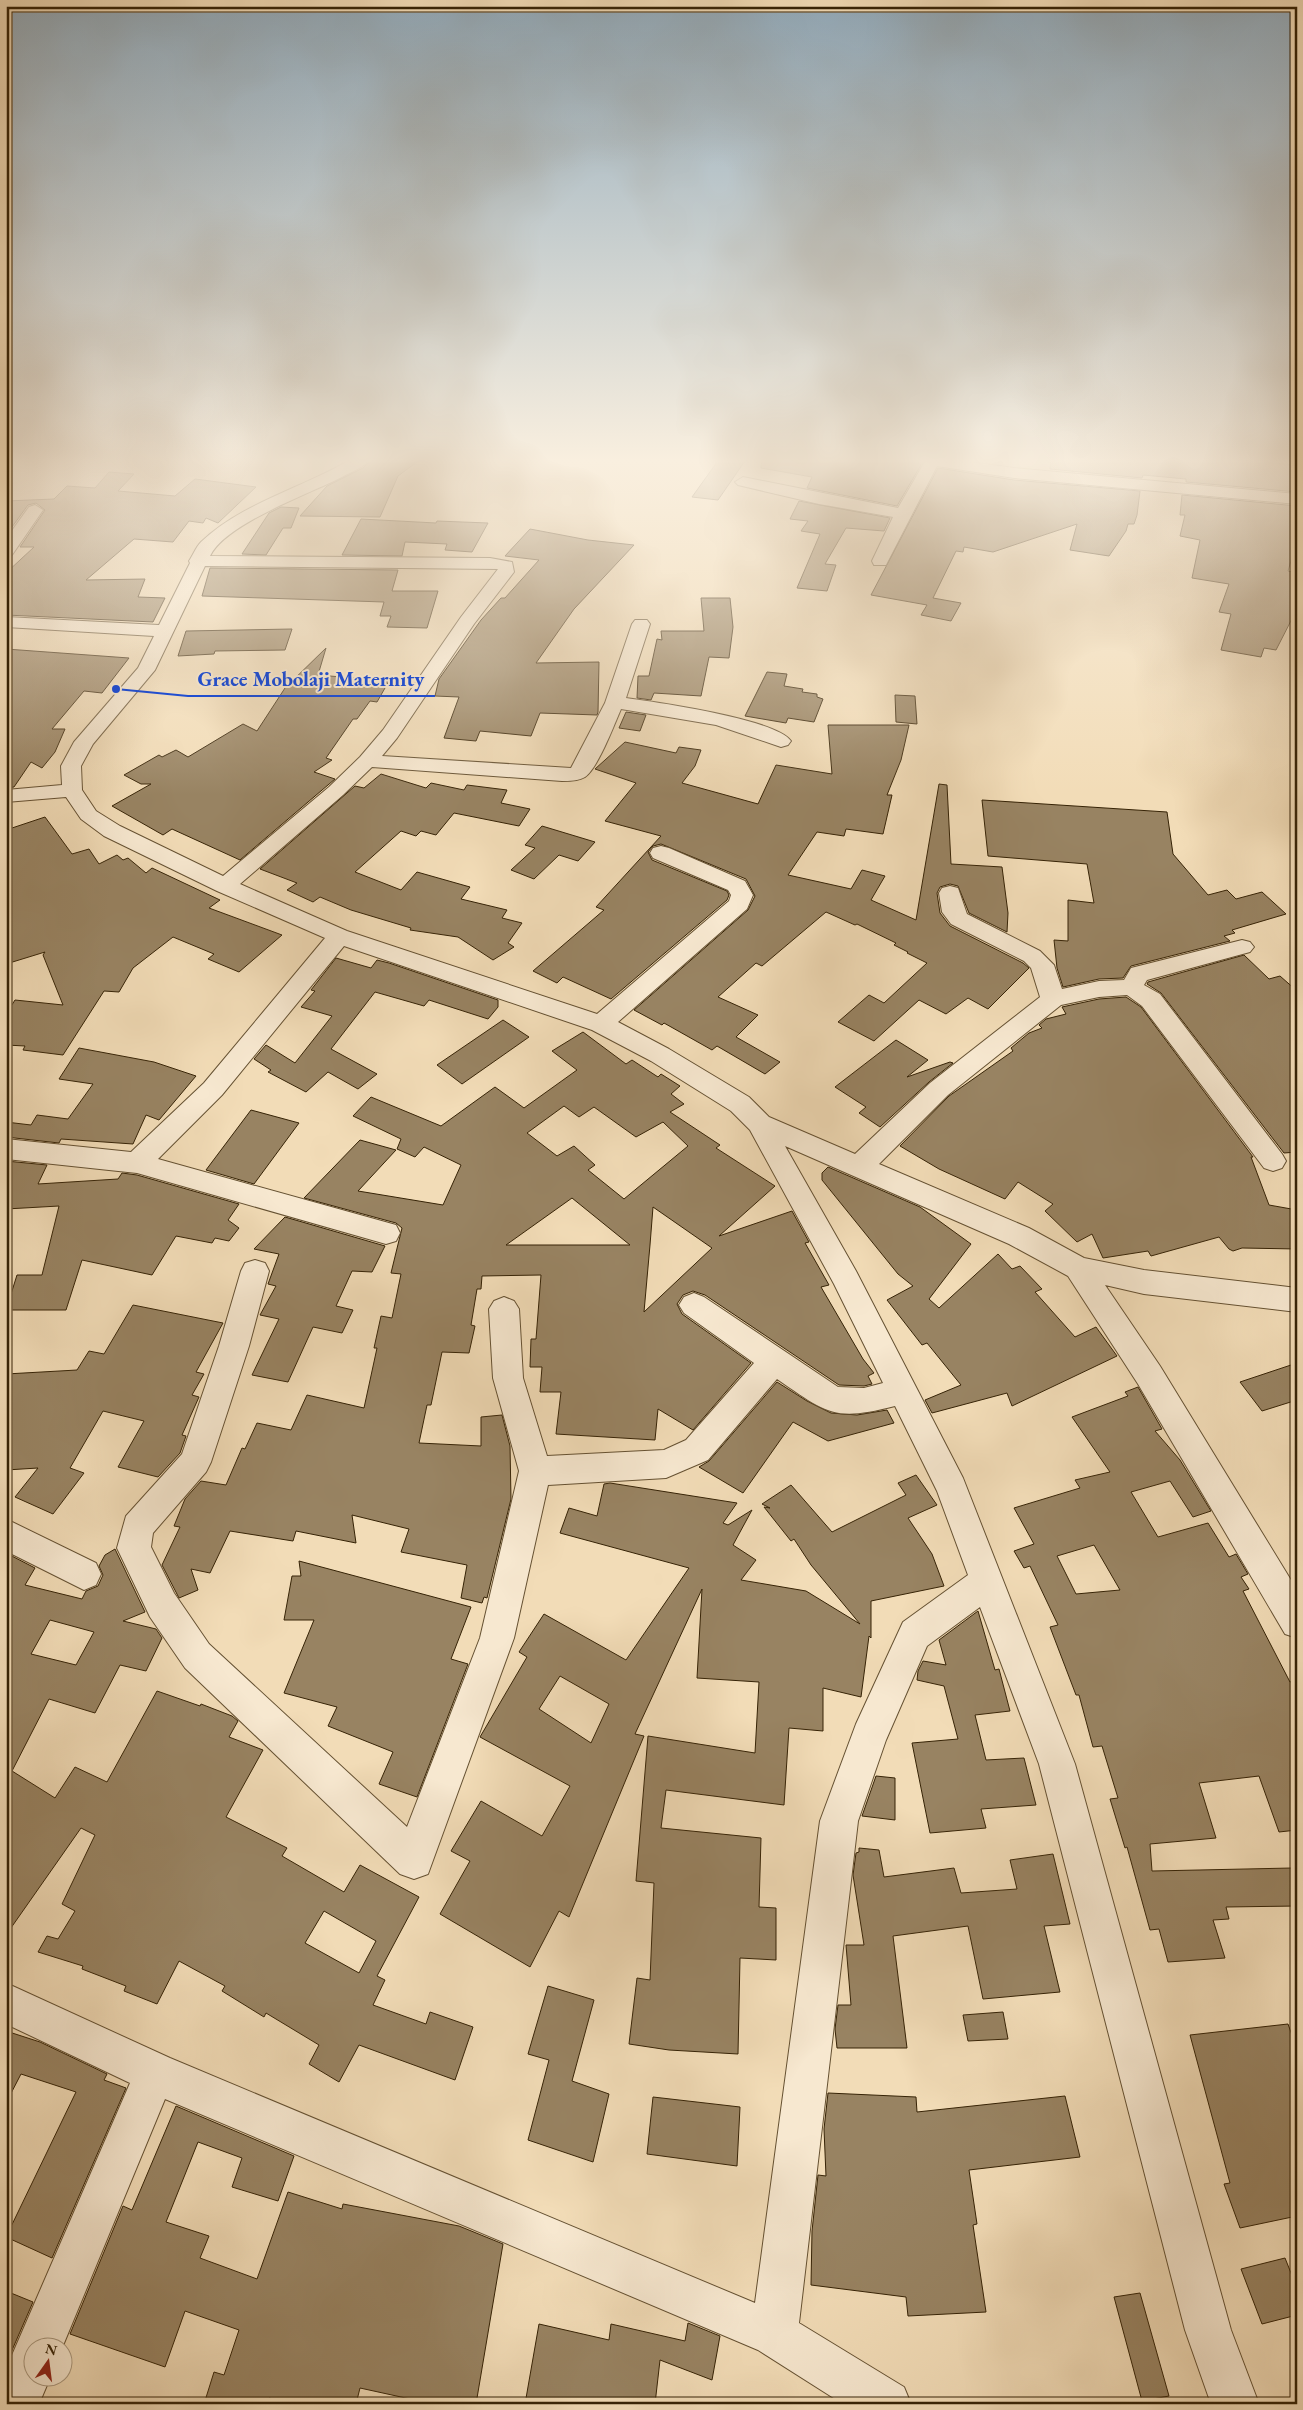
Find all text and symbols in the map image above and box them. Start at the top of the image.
callout: Grace Mobolaji Maternity [188,660,435,696]
text: Grace Mobolaji Maternity [198,665,425,692]
north arrow [22,2338,72,2388]
text: N [43,2339,59,2360]

